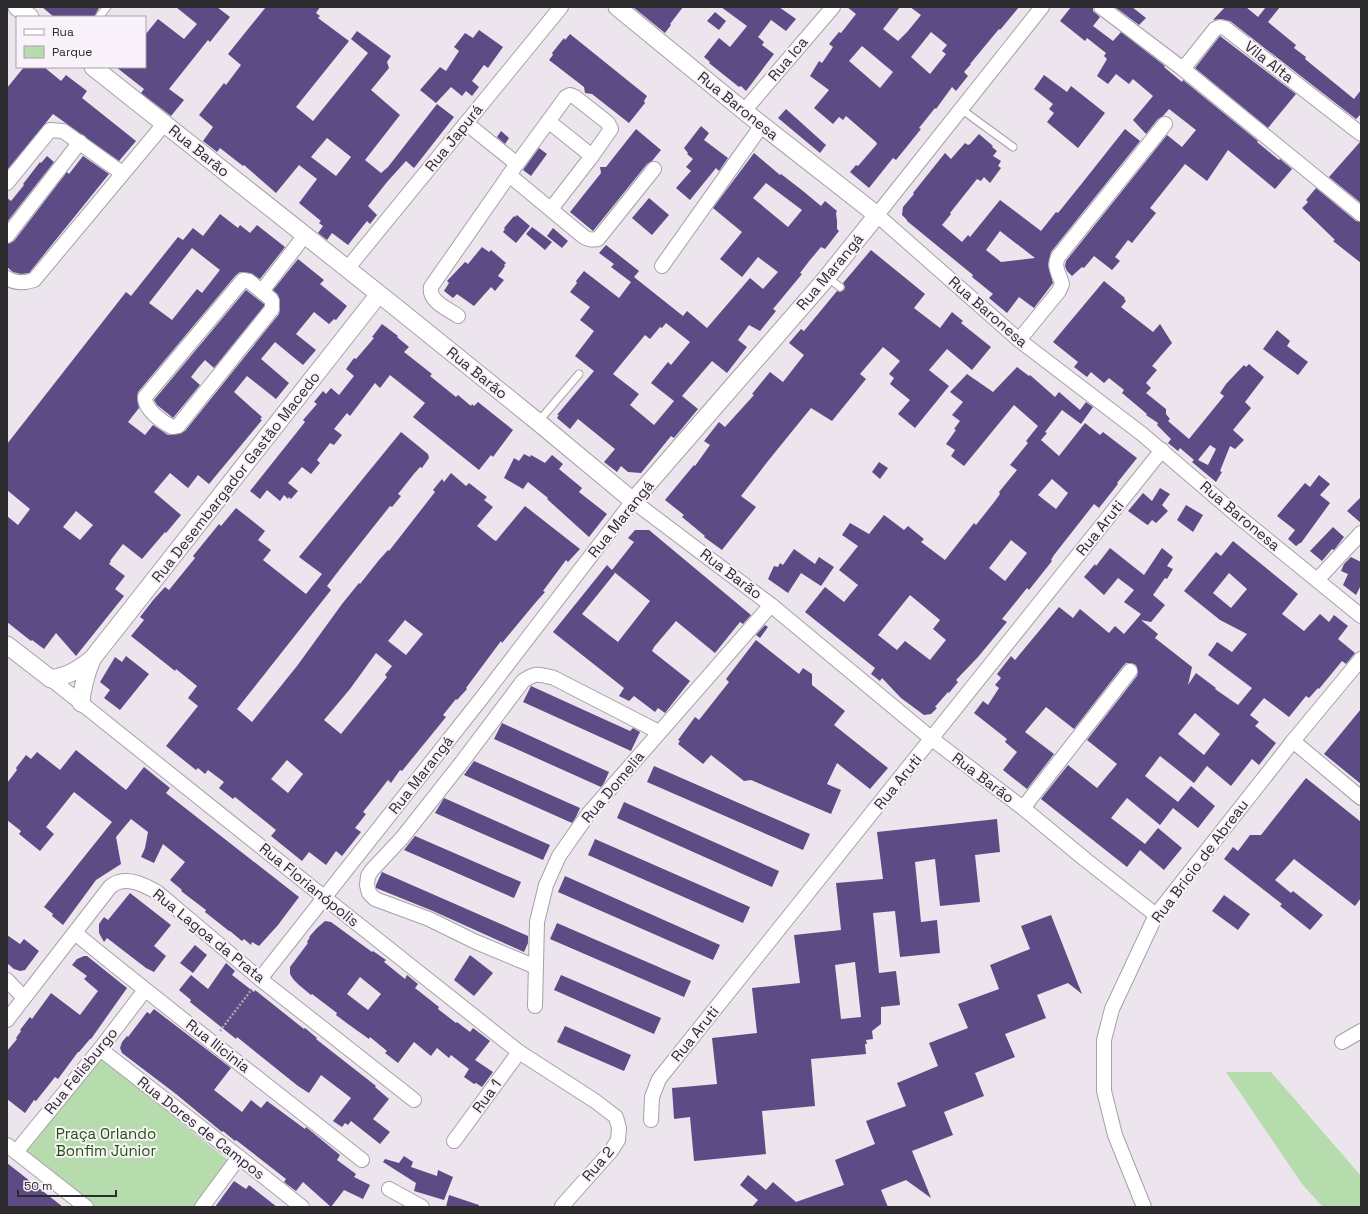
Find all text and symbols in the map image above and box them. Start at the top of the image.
legend [16,16,146,68]
text: Rua [52,24,74,40]
street label: Rua Ica [764,32,812,85]
street label: Vila Alta [1241,36,1298,87]
text: Parque [52,44,92,60]
street label: Rua Baronesa [694,67,783,144]
street label: Rua Japurá [421,100,487,175]
street label: Rua Barão [165,120,234,181]
street label: Rua Marangá [792,229,867,314]
street label: Rua Baronesa [945,272,1032,351]
street label: Rua Barão [443,342,512,403]
street label: Rua Desembargador Gastão Macedo [147,367,324,586]
street label: Rua Marangá [584,476,658,561]
street label: Rua Baronesa [1196,477,1285,555]
street label: Rua Aruti [1072,496,1128,559]
street label: Rua Barão [697,544,766,603]
street label: Rua Marangá [384,731,457,818]
street label: Rua Domelia [577,747,648,827]
street label: Rua Barão [949,748,1018,807]
street label: Rua Aruti [870,750,926,813]
street label: Rua Bricio de Abreau [1147,795,1252,926]
street label: Rua Florianópolis [256,839,363,931]
street label: Rua Lagoa da Prata [149,884,270,987]
street label: Rua Aruti [667,1002,723,1065]
street label: Rua Ilicinia [182,1015,255,1077]
street label: Rua Felisburgo [40,1023,121,1118]
street label: Rua Dores de Campos [134,1072,269,1183]
street label: Rua 1 [468,1075,505,1116]
park label: Praça Orlando Bonfim Júnior [56,1124,157,1160]
street label: Rua 2 [577,1142,618,1185]
scale bar [18,1172,116,1198]
text: 50 m [24,1178,52,1194]

